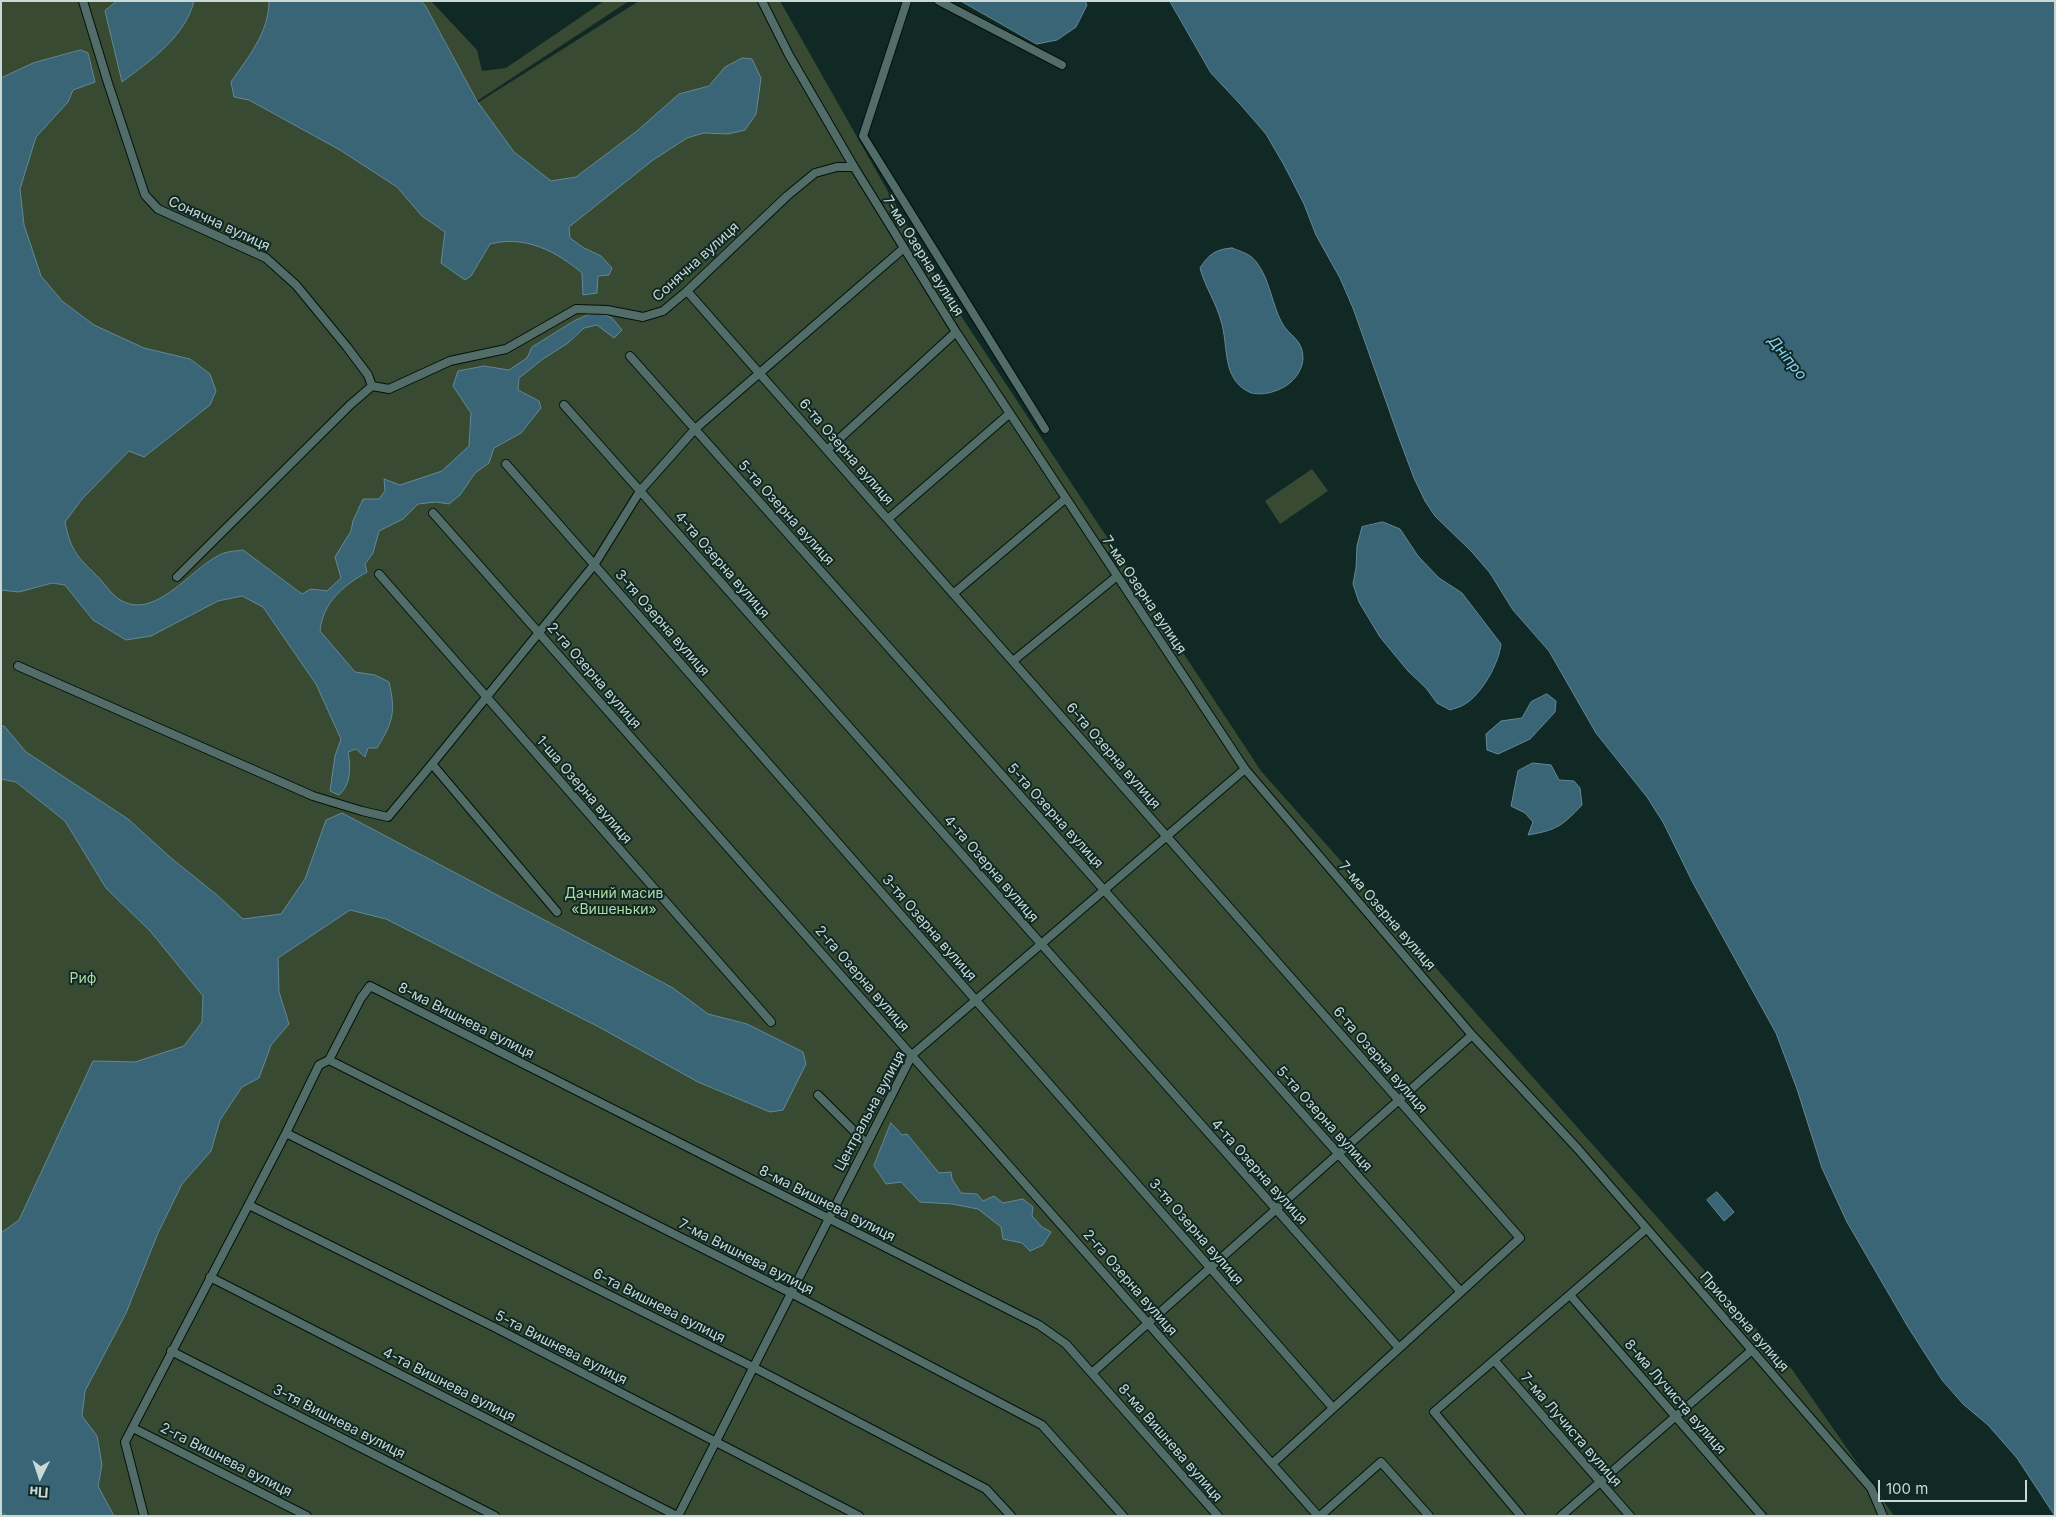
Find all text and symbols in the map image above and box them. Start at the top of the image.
street label: Сонячна вулиця [165,193,273,255]
street label: 7-ма Озерна вулиця [879,193,967,319]
street label: Сонячна вулиця [649,219,743,305]
water label: Дніпро [1764,332,1810,384]
street label: 6-та Озерна вулиця [795,395,897,509]
street label: 5-та Озерна вулиця [734,457,838,569]
street label: 4-та Озерна вулиця [671,508,773,622]
street label: 7-ма Озерна вулиця [1098,533,1190,657]
street label: 3-тя Озерна вулиця [611,566,713,680]
street label: 2-га Озерна вулиця [543,620,645,732]
street label: 6-та Озерна вулиця [1062,699,1164,813]
street label: 1-ша Озерна вулиця [533,733,635,847]
street label: 5-та Озерна вулиця [1003,760,1107,872]
street label: 4-та Озерна вулиця [940,812,1042,926]
street label: 7-ма Озерна вулиця [1335,858,1439,974]
street label: 3-тя Озерна вулиця [878,871,980,985]
park label: Дачний масив «Вишеньки» [564,886,664,919]
street label: 2-га Озерна вулиця [811,923,913,1035]
park label: Риф [70,971,96,987]
street label: 8-ма Вишнева вулиця [395,979,537,1063]
street label: 6-та Озерна вулиця [1329,1003,1431,1117]
street label: Центральна вулиця [831,1048,909,1174]
street label: 5-та Озерна вулиця [1272,1063,1376,1175]
street label: 4-та Озерна вулиця [1207,1116,1311,1228]
street label: 8-ма Вишнева вулиця [756,1162,898,1246]
street label: 3-тя Озерна вулиця [1145,1175,1247,1289]
street label: 7-ма Вишнева вулиця [676,1216,816,1298]
street label: 2-га Озерна вулиця [1079,1227,1181,1339]
street label: 6-та Вишнева вулиця [590,1265,728,1347]
street label: Приозерна вулиця [1696,1269,1792,1375]
street label: 5-та Вишнева вулиця [492,1307,630,1389]
street label: 8-ма Лучиста вулиця [1621,1336,1729,1458]
street label: 4-та Вишнева вулиця [380,1344,518,1426]
street label: 7-ма Лучиста вулиця [1517,1370,1625,1490]
street label: 3-тя Вишнева вулиця [270,1381,408,1463]
street label: 8-ма Вишнева вулиця [1114,1381,1226,1505]
street label: 2-га Вишнева вулиця [157,1419,295,1501]
north arrow [15,1452,65,1502]
scale bar [1881,1470,2030,1502]
text: 100 m [1886,1479,1928,1498]
text: Пн [29,1483,49,1502]

